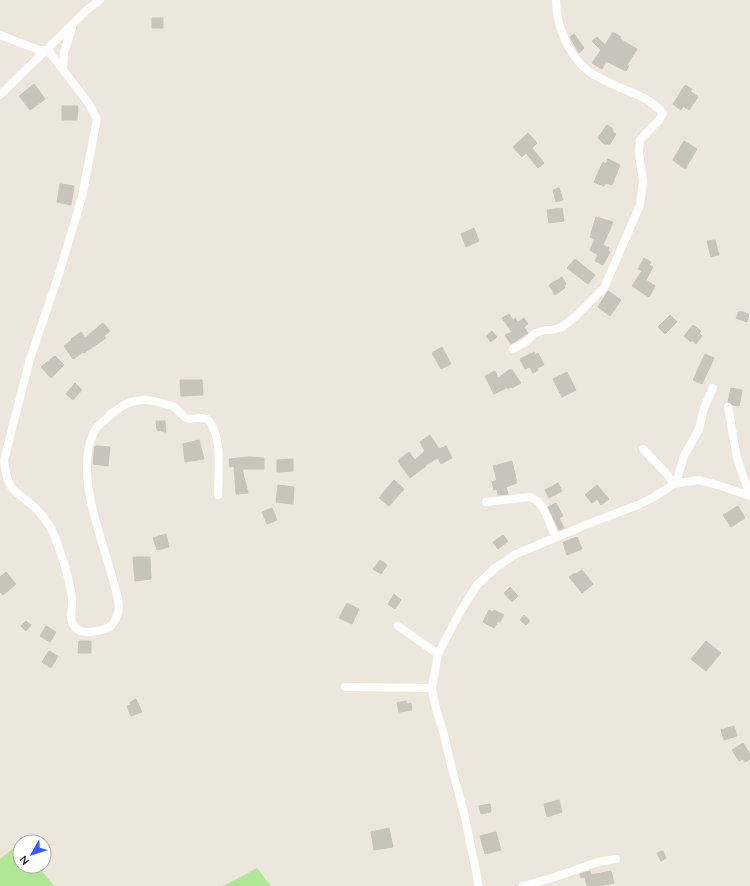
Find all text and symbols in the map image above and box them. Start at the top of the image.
north arrow [12,834,52,874]
text: N [16,853,32,868]

